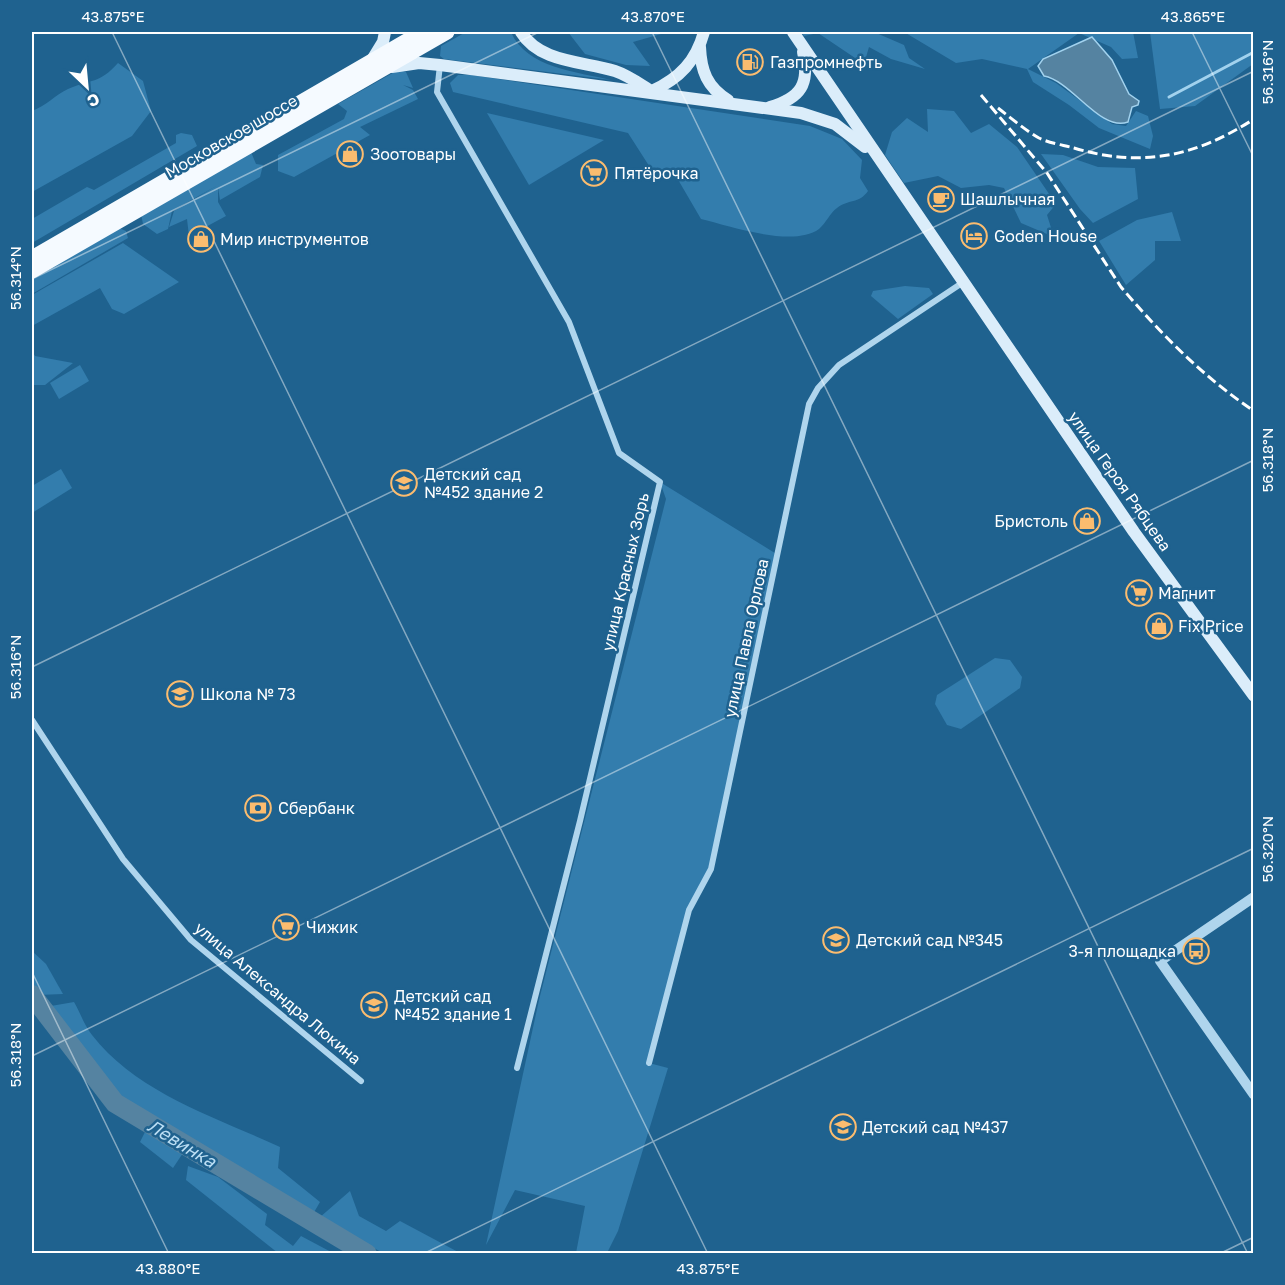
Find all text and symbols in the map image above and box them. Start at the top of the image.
text: 43.875°E [81,7,145,25]
text: 43.870°E [621,7,685,25]
text: 43.865°E [1161,7,1225,25]
text: 56.316°N [1258,40,1276,104]
fuel station icon: Газпромнефть [735,47,765,77]
place label: Газпромнефть [770,52,882,72]
north arrow [57,57,117,117]
text: С [84,89,103,112]
street label: Московское шоссе [161,90,301,182]
shop icon: Зоотовары [335,139,365,169]
place label: Зоотовары [370,144,456,164]
supermarket icon: Пятёрочка [579,158,609,188]
place label: Пятёрочка [614,163,698,183]
cafe icon: Шашлычная [926,184,956,214]
place label: Шашлычная [960,189,1055,209]
hotel icon: Goden House [959,221,989,251]
shop icon: Мир инструментов [186,224,216,254]
place label: Goden House [994,226,1097,246]
place label: Мир инструментов [220,229,369,249]
text: 56.314°N [6,246,24,310]
street label: улица Героя Рябцева [1064,407,1176,555]
text: 56.318°N [1258,428,1276,492]
place label: Детский сад №452 здание 2 [424,464,543,502]
school or university icon: Детский сад №452 здание 2 [389,468,419,498]
street label: улица Красных Зорь [597,491,653,653]
shop icon: Бристоль [1072,506,1102,536]
place label: Бристоль [994,511,1068,531]
street label: улица Павла Орлова [719,557,773,719]
supermarket icon: Магнит [1124,578,1154,608]
place label: Магнит [1158,583,1216,603]
shop icon: Fix Price [1144,611,1174,641]
place label: Fix Price [1178,616,1244,636]
text: 56.316°N [6,635,24,699]
school or university icon: Школа № 73 [165,679,195,709]
place label: Школа № 73 [200,684,296,704]
bank icon: Сбербанк [243,793,273,823]
place label: Сбербанк [278,798,355,818]
text: 56.320°N [1258,816,1276,882]
supermarket icon: Чижик [271,912,301,942]
street label: улица Александра Люкина [191,917,365,1069]
place label: Чижик [306,917,358,937]
school or university icon: Детский сад №345 [821,925,851,955]
place label: Детский сад №345 [856,930,1003,950]
bus stop icon: 3-я площадка [1181,936,1211,966]
place label: 3-я площадка [1068,941,1176,961]
place label: Детский сад №452 здание 1 [394,986,512,1024]
school or university icon: Детский сад №452 здание 1 [359,990,389,1020]
text: 56.318°N [6,1023,24,1087]
school or university icon: Детский сад №437 [828,1112,858,1142]
water label: Левинка [144,1114,221,1172]
place label: Детский сад №437 [862,1117,1008,1137]
text: 43.880°E [135,1259,201,1277]
text: 43.875°E [676,1259,740,1277]

